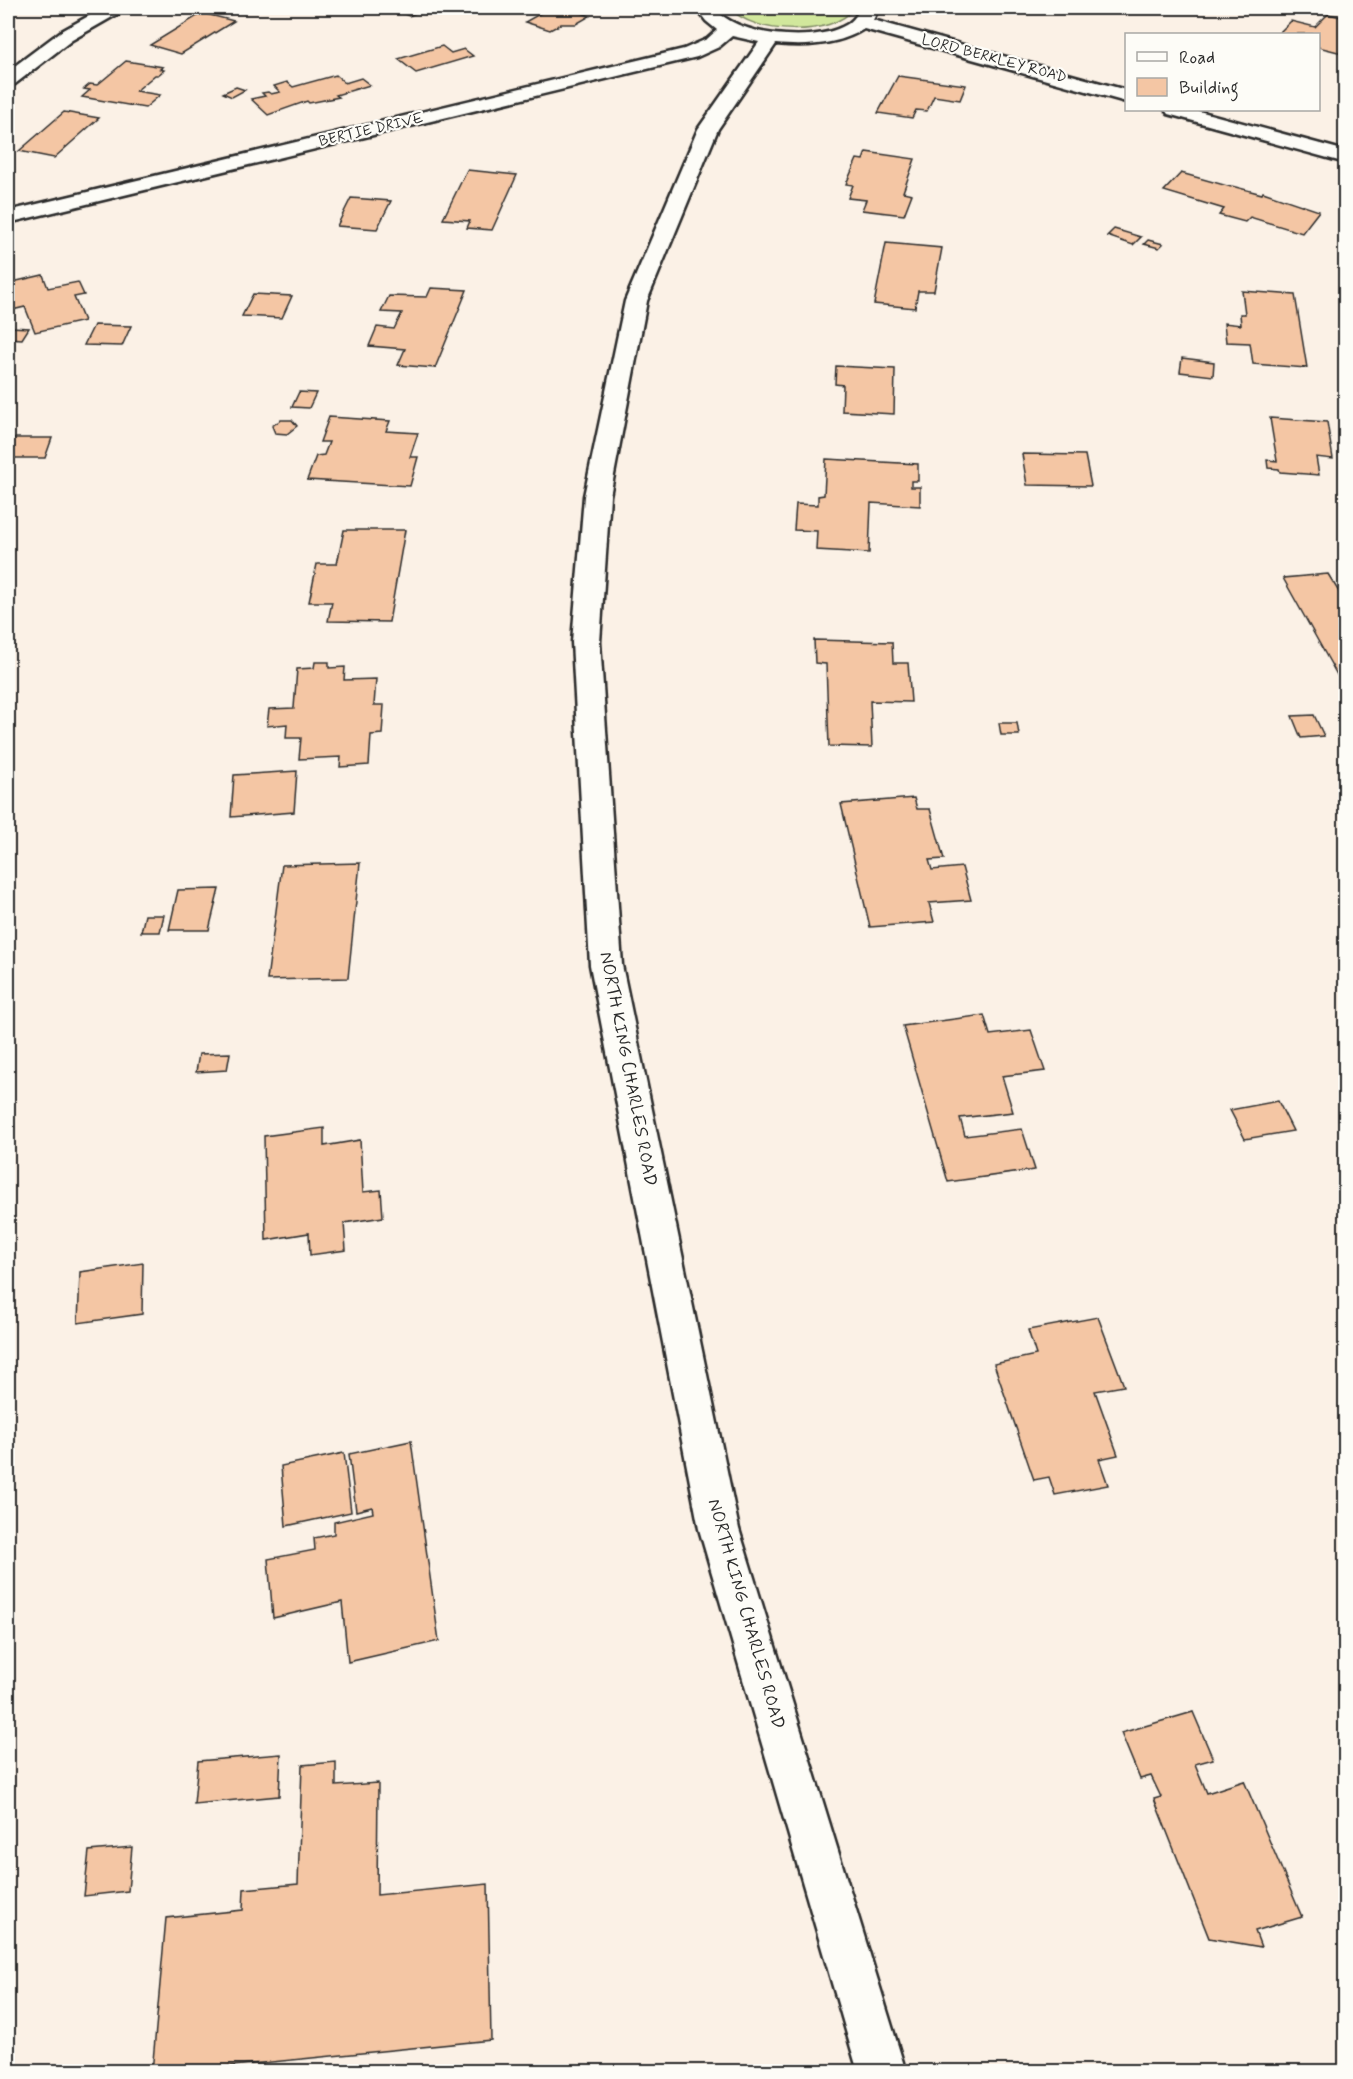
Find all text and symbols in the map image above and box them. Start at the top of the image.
street label: LORD BERKLEY ROAD [919,30,1069,88]
legend [1125,33,1320,111]
text: Road [1179,46,1215,70]
text: Building [1179,76,1239,102]
street label: BERTIE DRIVE [317,108,426,152]
street label: NORTH KING CHARLES ROAD [593,950,663,1188]
street label: NORTH KING CHARLES ROAD [702,1496,790,1732]

